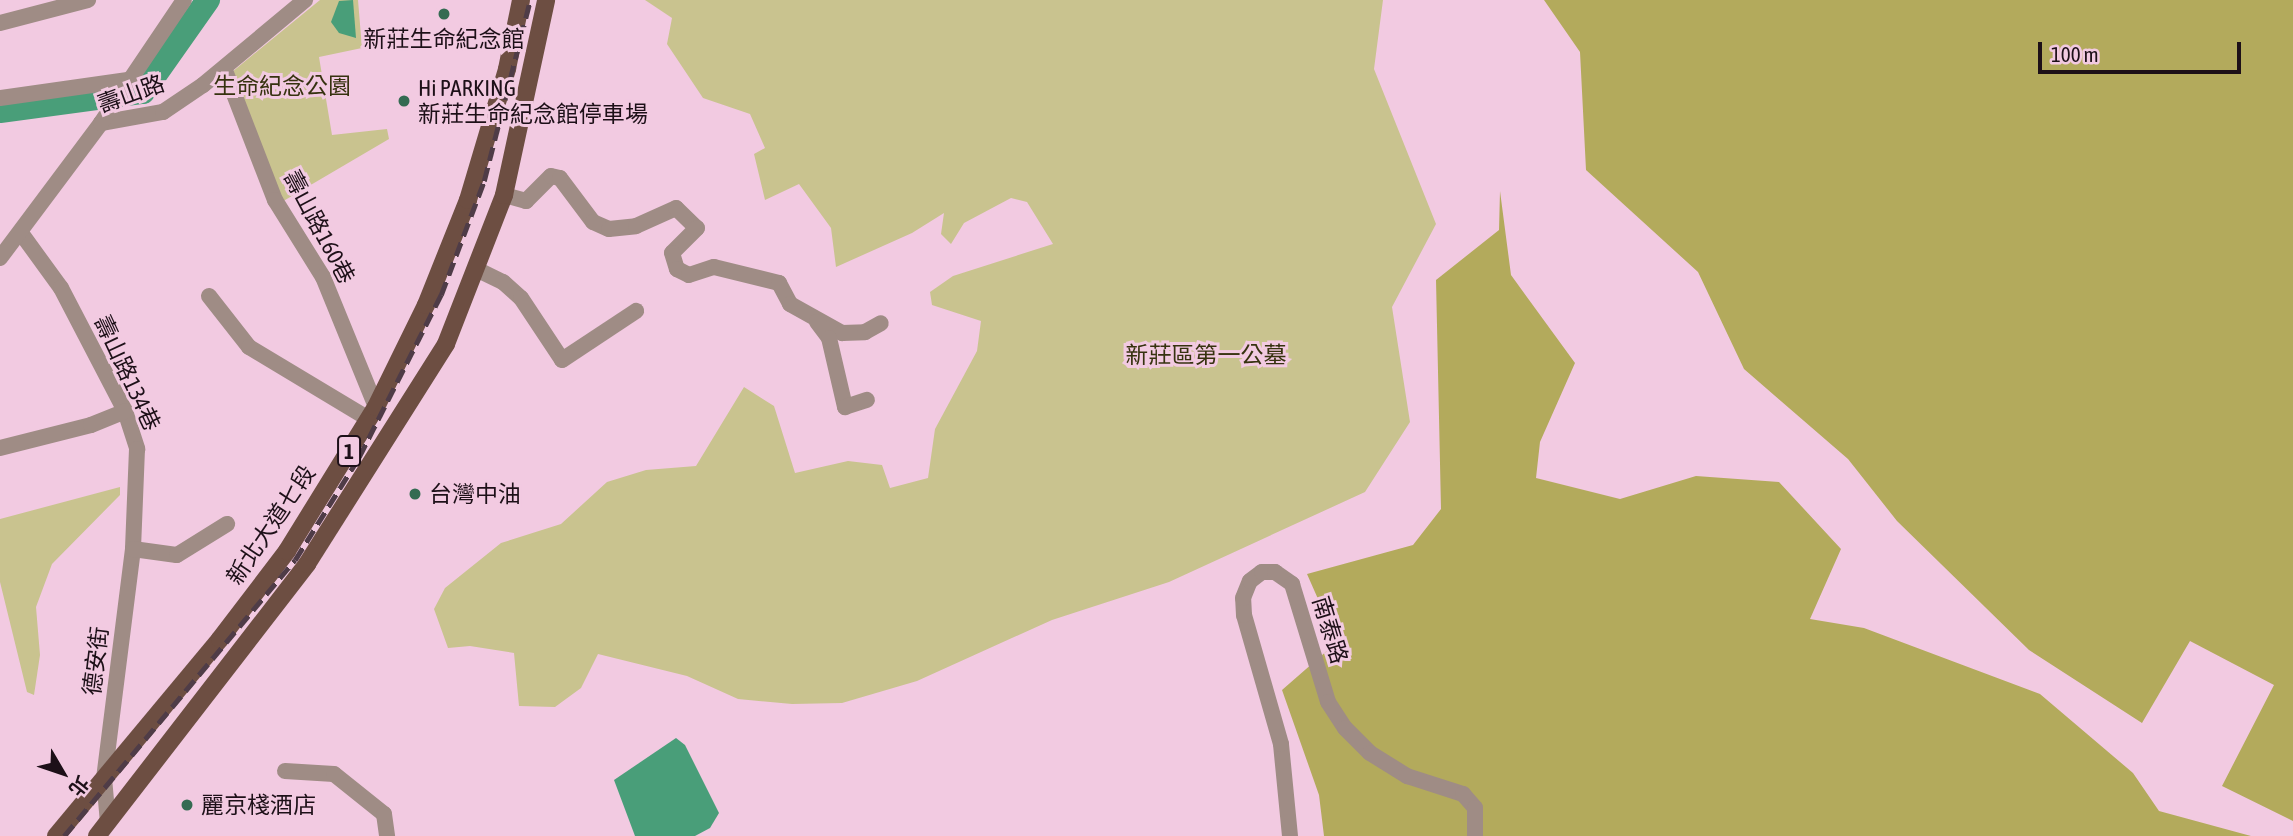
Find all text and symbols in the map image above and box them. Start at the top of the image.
marker: 新莊生命紀念館 [436,6,452,22]
place label: 新莊生命紀念館 [364,25,524,53]
scale bar [2041,28,2244,72]
text: 100 m [2051,42,2099,66]
street label: 壽山路 [94,69,168,119]
park label: 生命紀念公園 [213,72,351,100]
place label: Hi PARKING 新莊生命紀念館停車場 [418,74,648,128]
marker: Hi PARKING 新莊生命紀念館停車場 [396,93,412,109]
street label: 壽山路160巷 [278,166,360,288]
street label: 壽山路134巷 [88,311,166,435]
park label: 新莊區第一公墓 [1126,341,1286,369]
road number: 1 [337,434,361,468]
street label: 新北大道七段 [221,460,321,590]
place label: 台灣中油 [429,480,521,508]
marker: 台灣中油 [407,486,423,502]
street label: 南泰路 [1307,593,1353,667]
street label: 德安街 [78,625,114,697]
north arrow [28,738,98,808]
text: 北 [65,772,94,801]
place label: 麗京棧酒店 [201,791,316,819]
marker: 麗京棧酒店 [179,797,195,813]

